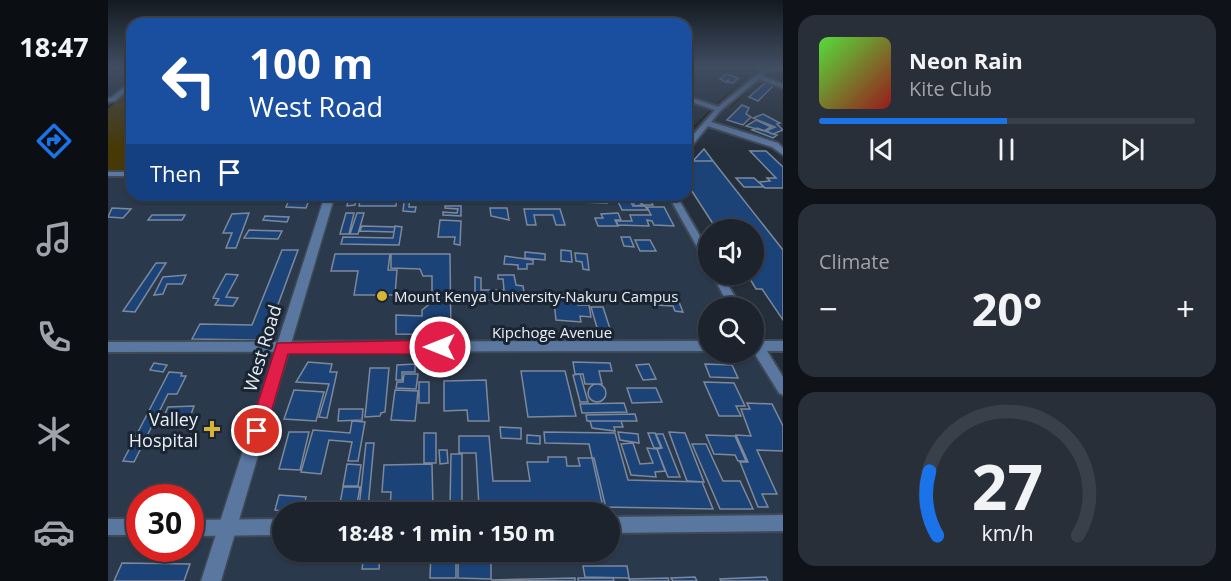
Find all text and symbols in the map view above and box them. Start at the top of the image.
text: 18:47 [19,28,89,65]
text: 100 m [249,34,373,91]
icon: left [150,42,228,120]
text: Neon Rain [909,45,1023,75]
text: Kite Club [909,75,992,102]
text: West Road [249,88,383,125]
icon: directions [33,120,75,162]
icon: previous [865,133,898,166]
icon: pause [990,133,1023,166]
icon: next [1116,133,1149,166]
icon: arrive [213,156,246,189]
text: Then [150,158,201,188]
icon: music [33,218,75,260]
map controls [698,219,764,363]
button: sound [698,219,764,285]
text: Climate [819,248,890,275]
text: 20° [972,278,1042,339]
place label: Mount Kenya University-Nakuru Campus [394,286,678,306]
text: − [819,286,838,331]
text: + [1176,286,1195,331]
marker: Mount Kenya University-Nakuru Campus [375,289,389,303]
button: search [698,297,764,363]
street label: West Road [237,302,287,394]
position arrow [408,315,472,379]
icon: phone [33,316,75,358]
street label: Kipchoge Avenue [492,322,612,342]
pin [231,405,282,456]
place label: Valley Hospital [129,407,199,452]
icon: climate [33,413,75,455]
icon: arrive [240,414,273,447]
marker: Valley Hospital [203,420,221,438]
text: 27 [971,443,1043,528]
speed limit sign: 30 [126,484,204,562]
icon: car [33,511,75,553]
text: 18:48 · 1 min · 150 m [337,517,555,547]
text: km/h [981,519,1033,548]

